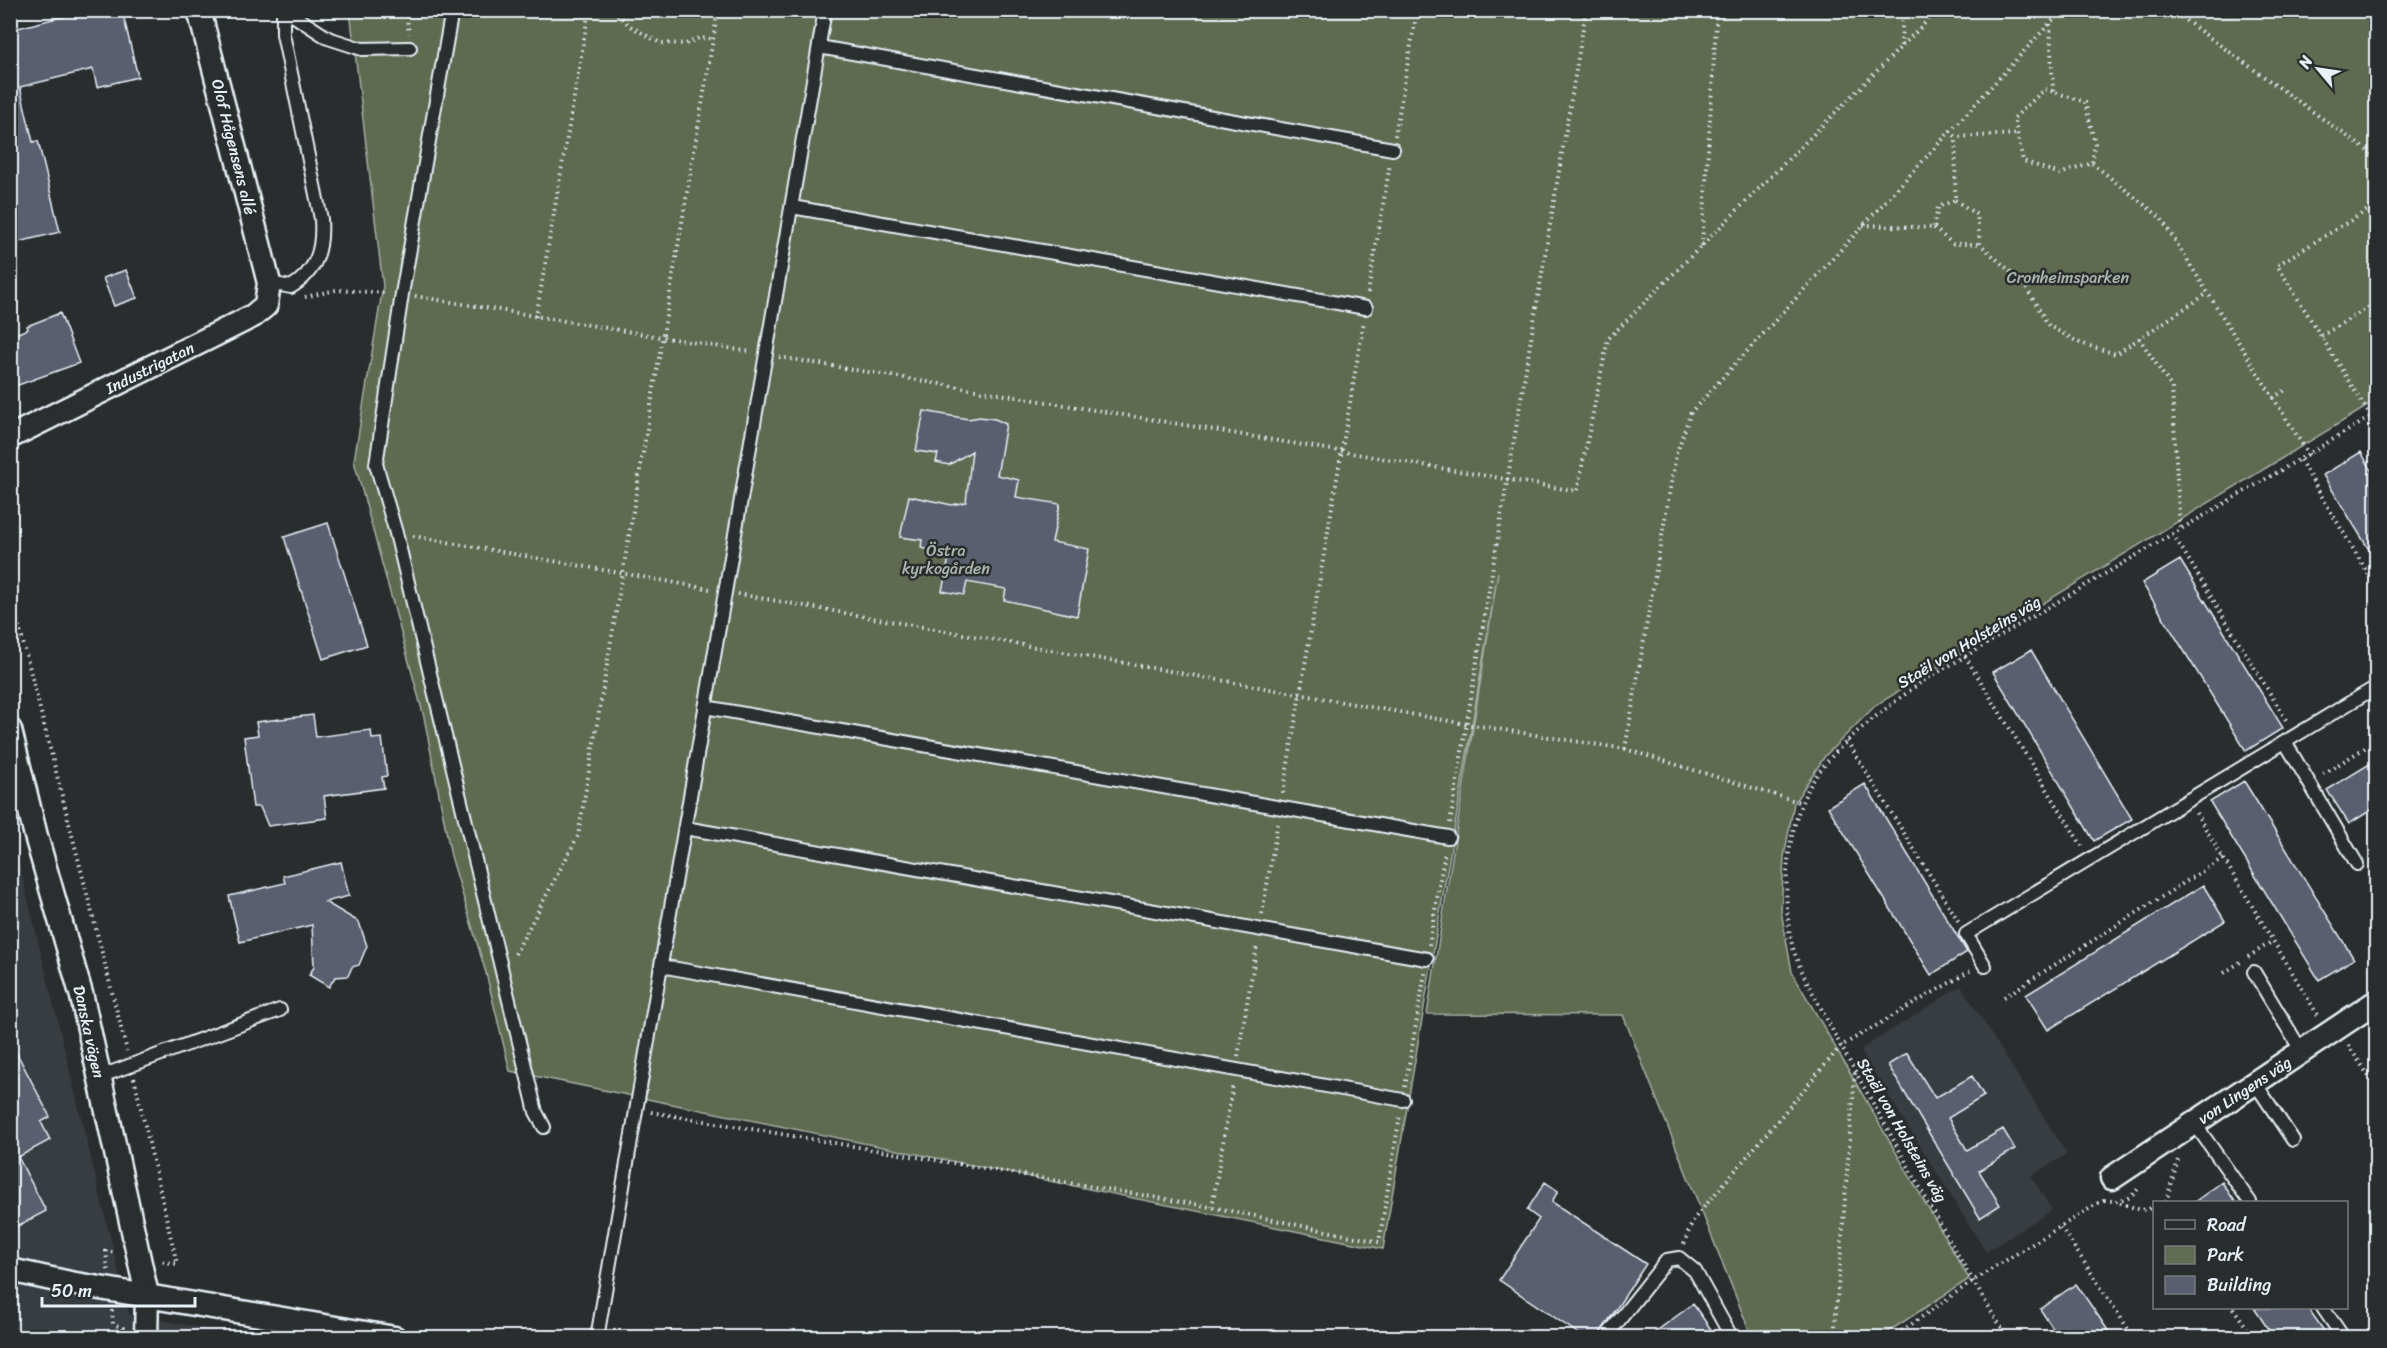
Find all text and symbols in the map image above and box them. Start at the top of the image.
north arrow [2288,39,2348,99]
text: N [2289,49,2321,75]
street label: Olof Hågensens allé [203,76,265,218]
park label: Cronheimsparken [2007,263,2130,292]
street label: Industrigatan [99,333,200,402]
park label: Östra kyrkogården [902,536,990,583]
street label: Staël von Holsteins väg [1892,588,2046,696]
street label: Danska vägen [65,982,114,1081]
street label: von Lingens väg [2191,1048,2297,1132]
street label: Staël von Holsteins väg [1849,1052,1955,1208]
legend [2153,1201,2348,1309]
text: Road [2207,1209,2247,1241]
text: Park [2207,1239,2244,1271]
text: Building [2207,1269,2271,1301]
scale bar [42,1270,195,1308]
text: 50 m [51,1275,92,1307]

